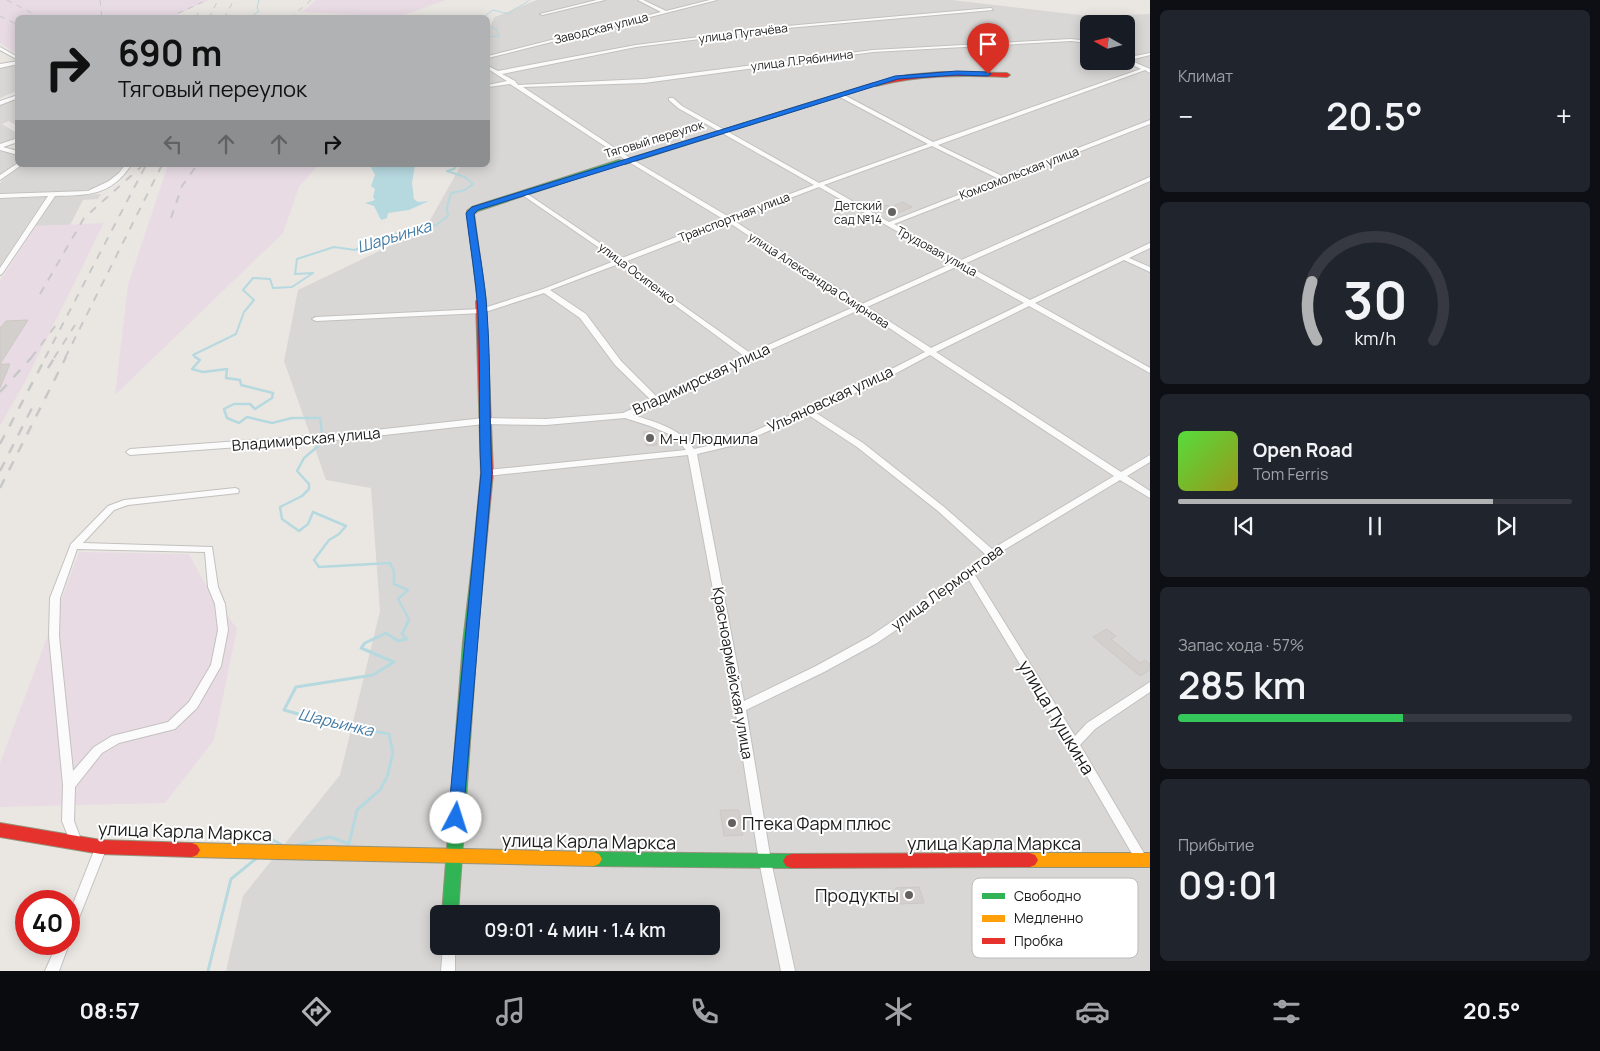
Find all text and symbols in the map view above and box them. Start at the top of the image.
street label: Заводская улица [552,8,650,48]
north arrow [1080,15,1135,70]
map controls [1080,15,1135,70]
street label: улица Пугачёва [698,19,788,47]
pin [967,23,1009,74]
text: 690 m [118,29,222,77]
icon: arrive [974,30,1002,58]
icon: right [35,35,100,100]
street label: улица Л.Рябинина [750,45,854,75]
text: Климат [1178,65,1233,87]
text: Тяговый переулок [118,74,307,104]
text: 20.5° [1326,89,1423,141]
text: − [1178,97,1193,135]
text: + [1556,97,1572,135]
street label: Тяговый переулок [602,115,707,162]
icon: left [159,130,187,158]
icon: ahead [212,130,240,158]
icon: ahead [265,130,293,158]
icon: right [318,130,346,158]
street label: Комсомольская улица [957,142,1081,204]
street label: Транспортная улица [676,188,792,246]
place label: Детский сад №14 [834,197,882,228]
marker: Детский сад №14 [886,206,898,218]
water label: Шарьинка [354,214,435,258]
street label: Трудовая улица [894,222,980,280]
street label: улица Александра Смирнова [745,228,893,332]
street label: улица Осипенко [595,238,679,308]
text: 30 [1343,264,1407,335]
text: km/h [1354,326,1396,350]
street label: Владимирская улица [629,338,773,420]
street label: Ульяновская улица [764,361,896,437]
street label: Владимирская улица [231,422,381,456]
place label: М-н Людмила [660,428,758,449]
marker: М-н Людмила [644,432,656,444]
text: Open Road [1253,437,1353,463]
text: Tom Ferris [1253,463,1328,485]
icon: previous [1230,512,1258,540]
icon: pause [1361,512,1389,540]
icon: next [1492,512,1520,540]
street label: улица Лермонтова [886,539,1008,635]
street label: Красноармейская улица [707,585,759,761]
text: Запас хода · 57% [1178,634,1304,656]
street label: улица Пушкина [1013,655,1101,779]
text: 285 km [1178,658,1306,710]
water label: Шарьинка [296,703,377,742]
position arrow [429,791,481,843]
place label: Птека Фарм плюс [742,811,891,835]
street label: улица Карла Маркса [98,816,272,846]
marker: Птека Фарм плюс [726,817,738,829]
street label: улица Карла Маркса [502,827,676,855]
street label: улица Карла Маркса [907,831,1081,855]
text: Прибытие [1178,834,1254,856]
text: 09:01 [1178,858,1279,910]
legend [972,878,1138,958]
place label: Продукты [815,883,899,907]
text: Свободно [1014,886,1081,905]
marker: Продукты [903,889,915,901]
speed limit sign: 40 [15,890,80,955]
text: Медленно [1014,908,1083,927]
text: 09:01 · 4 мин · 1.4 km [484,917,666,943]
text: Пробка [1014,931,1063,950]
icon: directions [299,994,334,1029]
icon: music [493,994,528,1029]
icon: phone [687,994,722,1029]
icon: climate [881,994,916,1029]
icon: car [1075,994,1110,1029]
icon: filters [1269,994,1304,1029]
text: 08:57 [80,996,140,1026]
text: 20.5° [1463,996,1520,1026]

